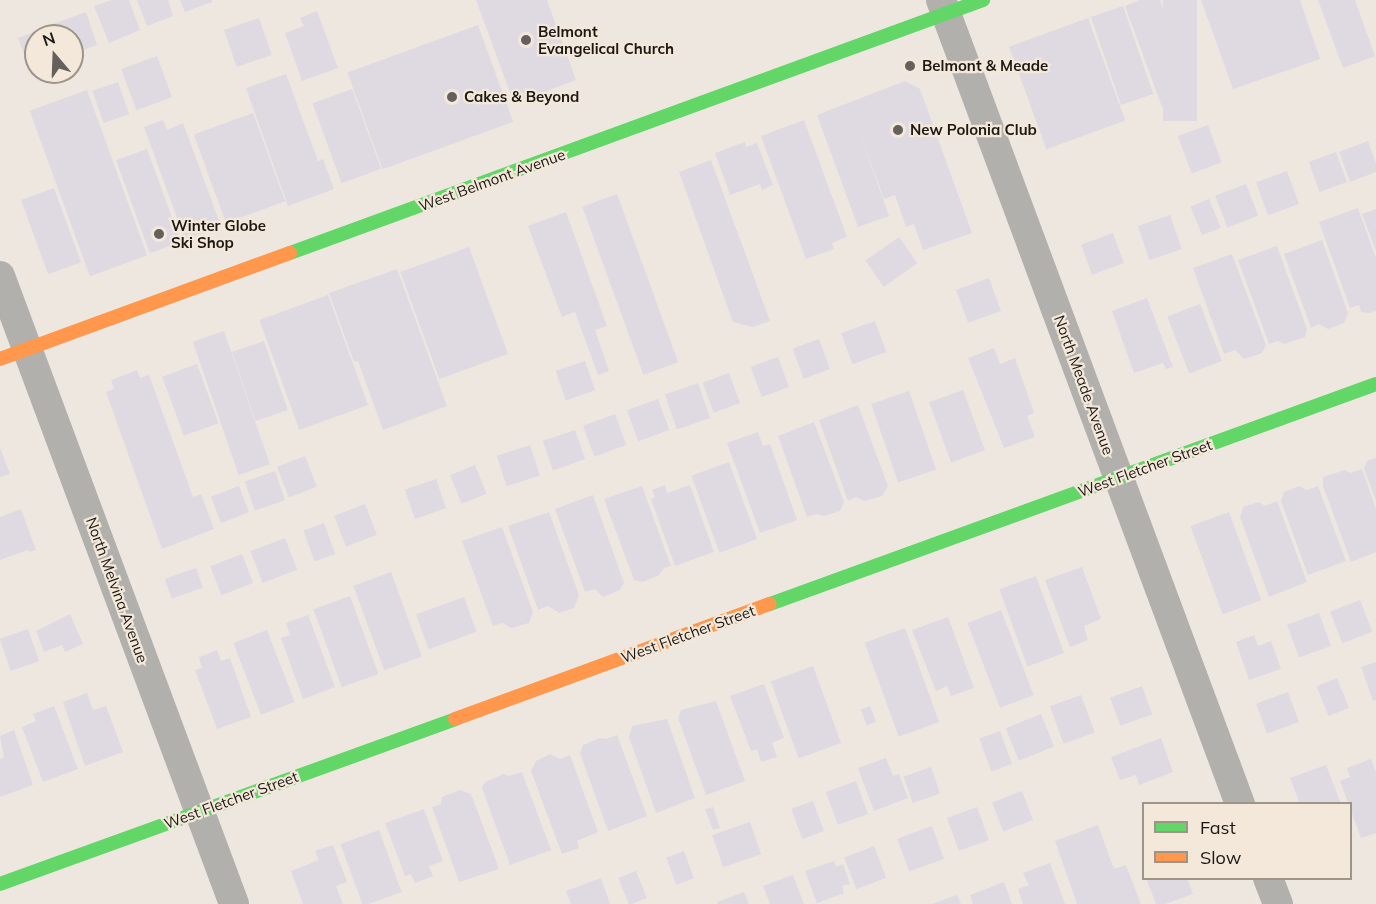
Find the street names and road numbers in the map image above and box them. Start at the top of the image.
street label: West Belmont Avenue [416,145,568,215]
street label: North Meade Avenue [1050,313,1118,457]
street label: West Fletcher Street [1076,435,1214,501]
street label: North Melvina Avenue [82,515,152,665]
street label: West Fletcher Street [619,601,757,667]
street label: West Fletcher Street [162,767,300,833]

